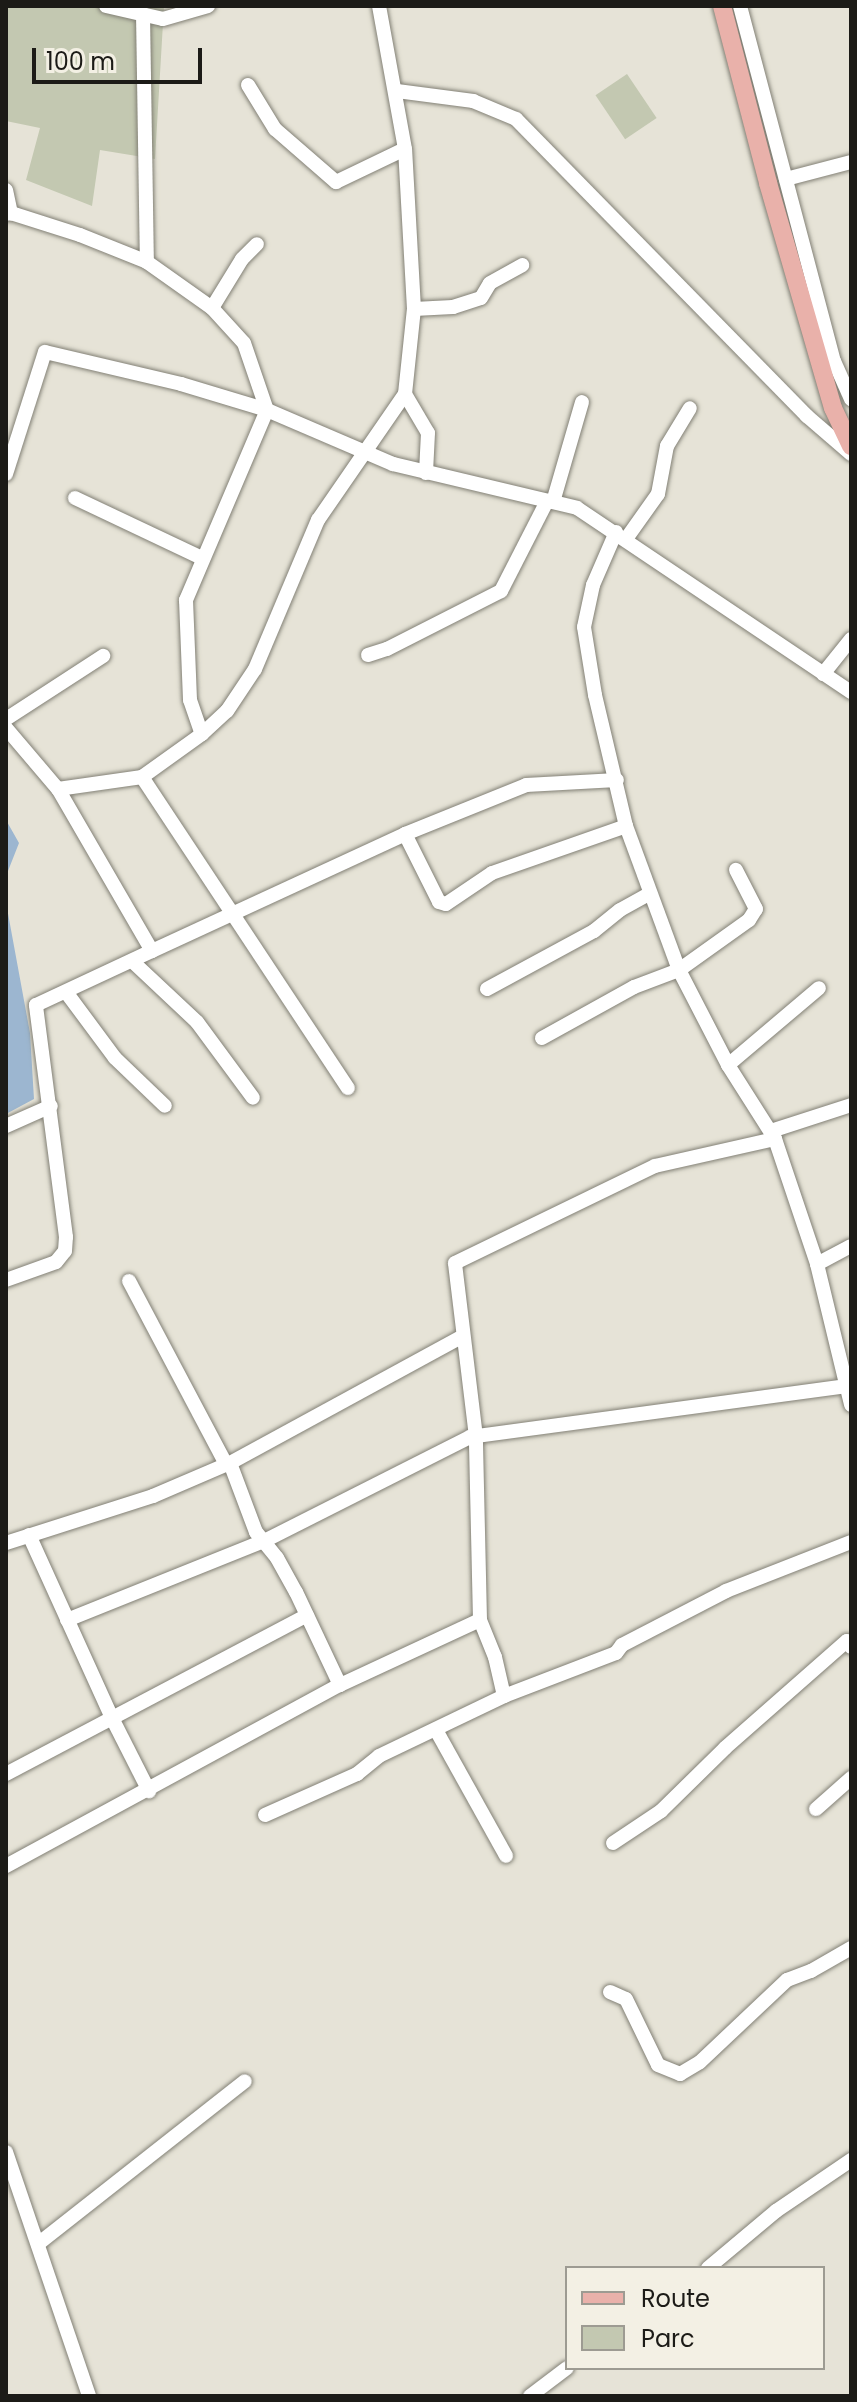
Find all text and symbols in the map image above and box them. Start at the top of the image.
scale bar [36,32,206,82]
text: 100 m [46,45,115,78]
legend [565,2266,825,2370]
text: Route [641,2282,710,2315]
text: Parc [641,2322,695,2355]

